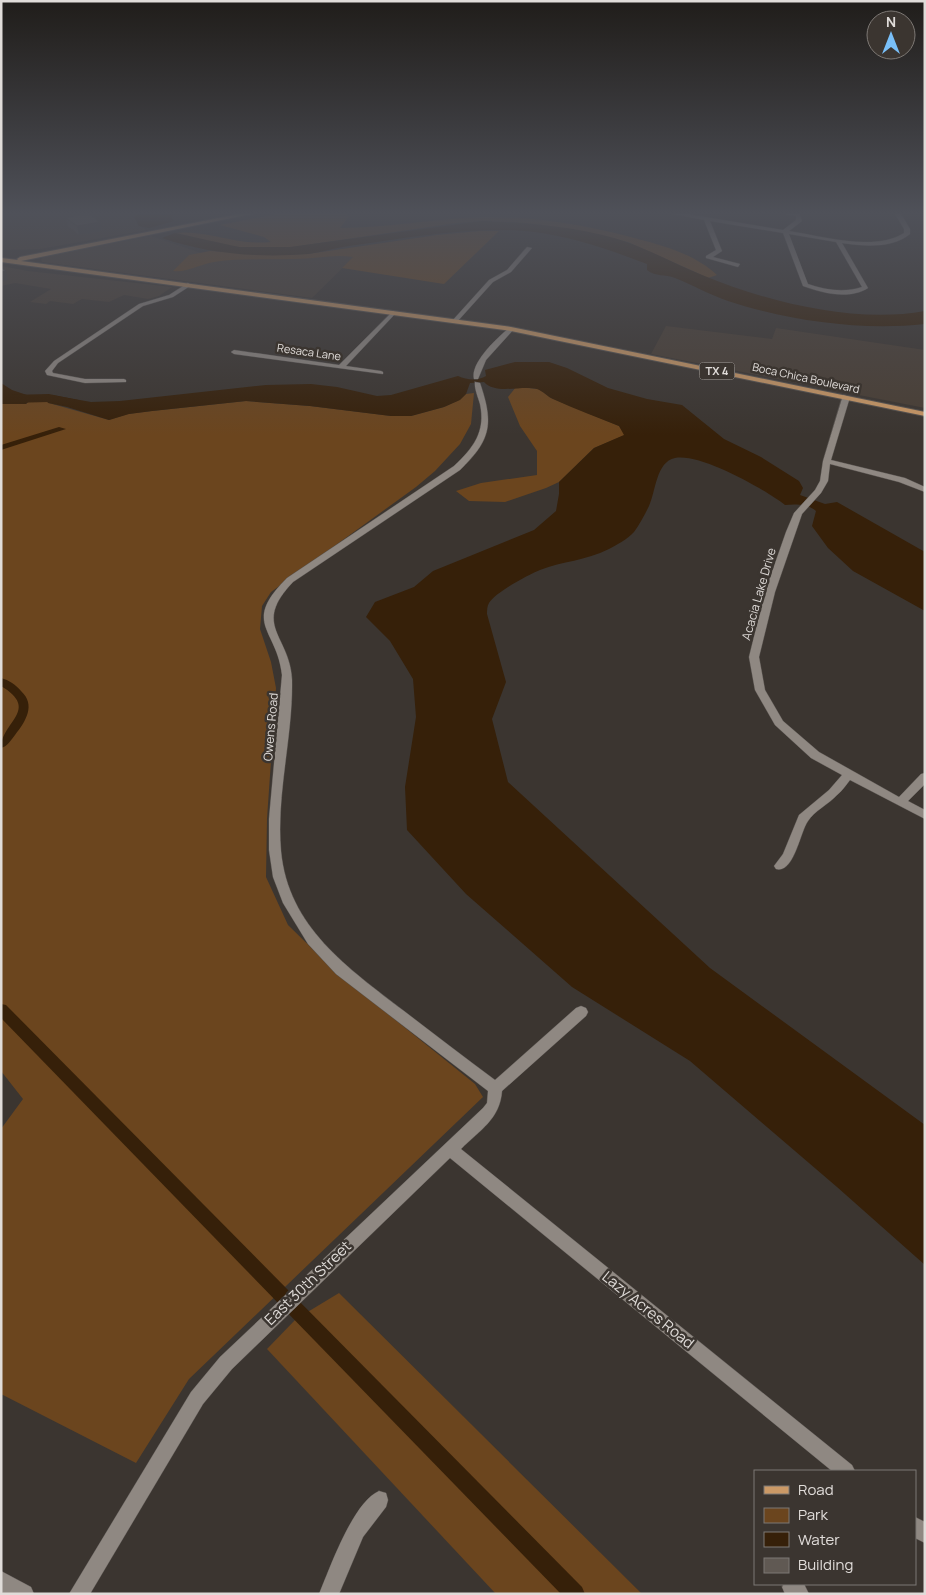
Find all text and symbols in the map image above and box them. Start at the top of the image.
north arrow [866,10,916,60]
text: N [886,12,896,31]
street label: Resaca Lane [276,340,342,363]
street label: Boca Chica Boulevard [751,359,861,396]
road number: TX 4 [700,362,734,380]
street label: Acacia Lake Drive [737,546,780,642]
street label: Owens Road [259,692,282,762]
street label: East 30th Street [260,1236,356,1330]
street label: Lazy Acres Road [598,1266,699,1353]
legend [754,1470,916,1585]
text: Road [798,1479,834,1500]
text: Park [798,1504,828,1525]
text: Water [798,1529,840,1550]
text: Building [798,1554,853,1575]

